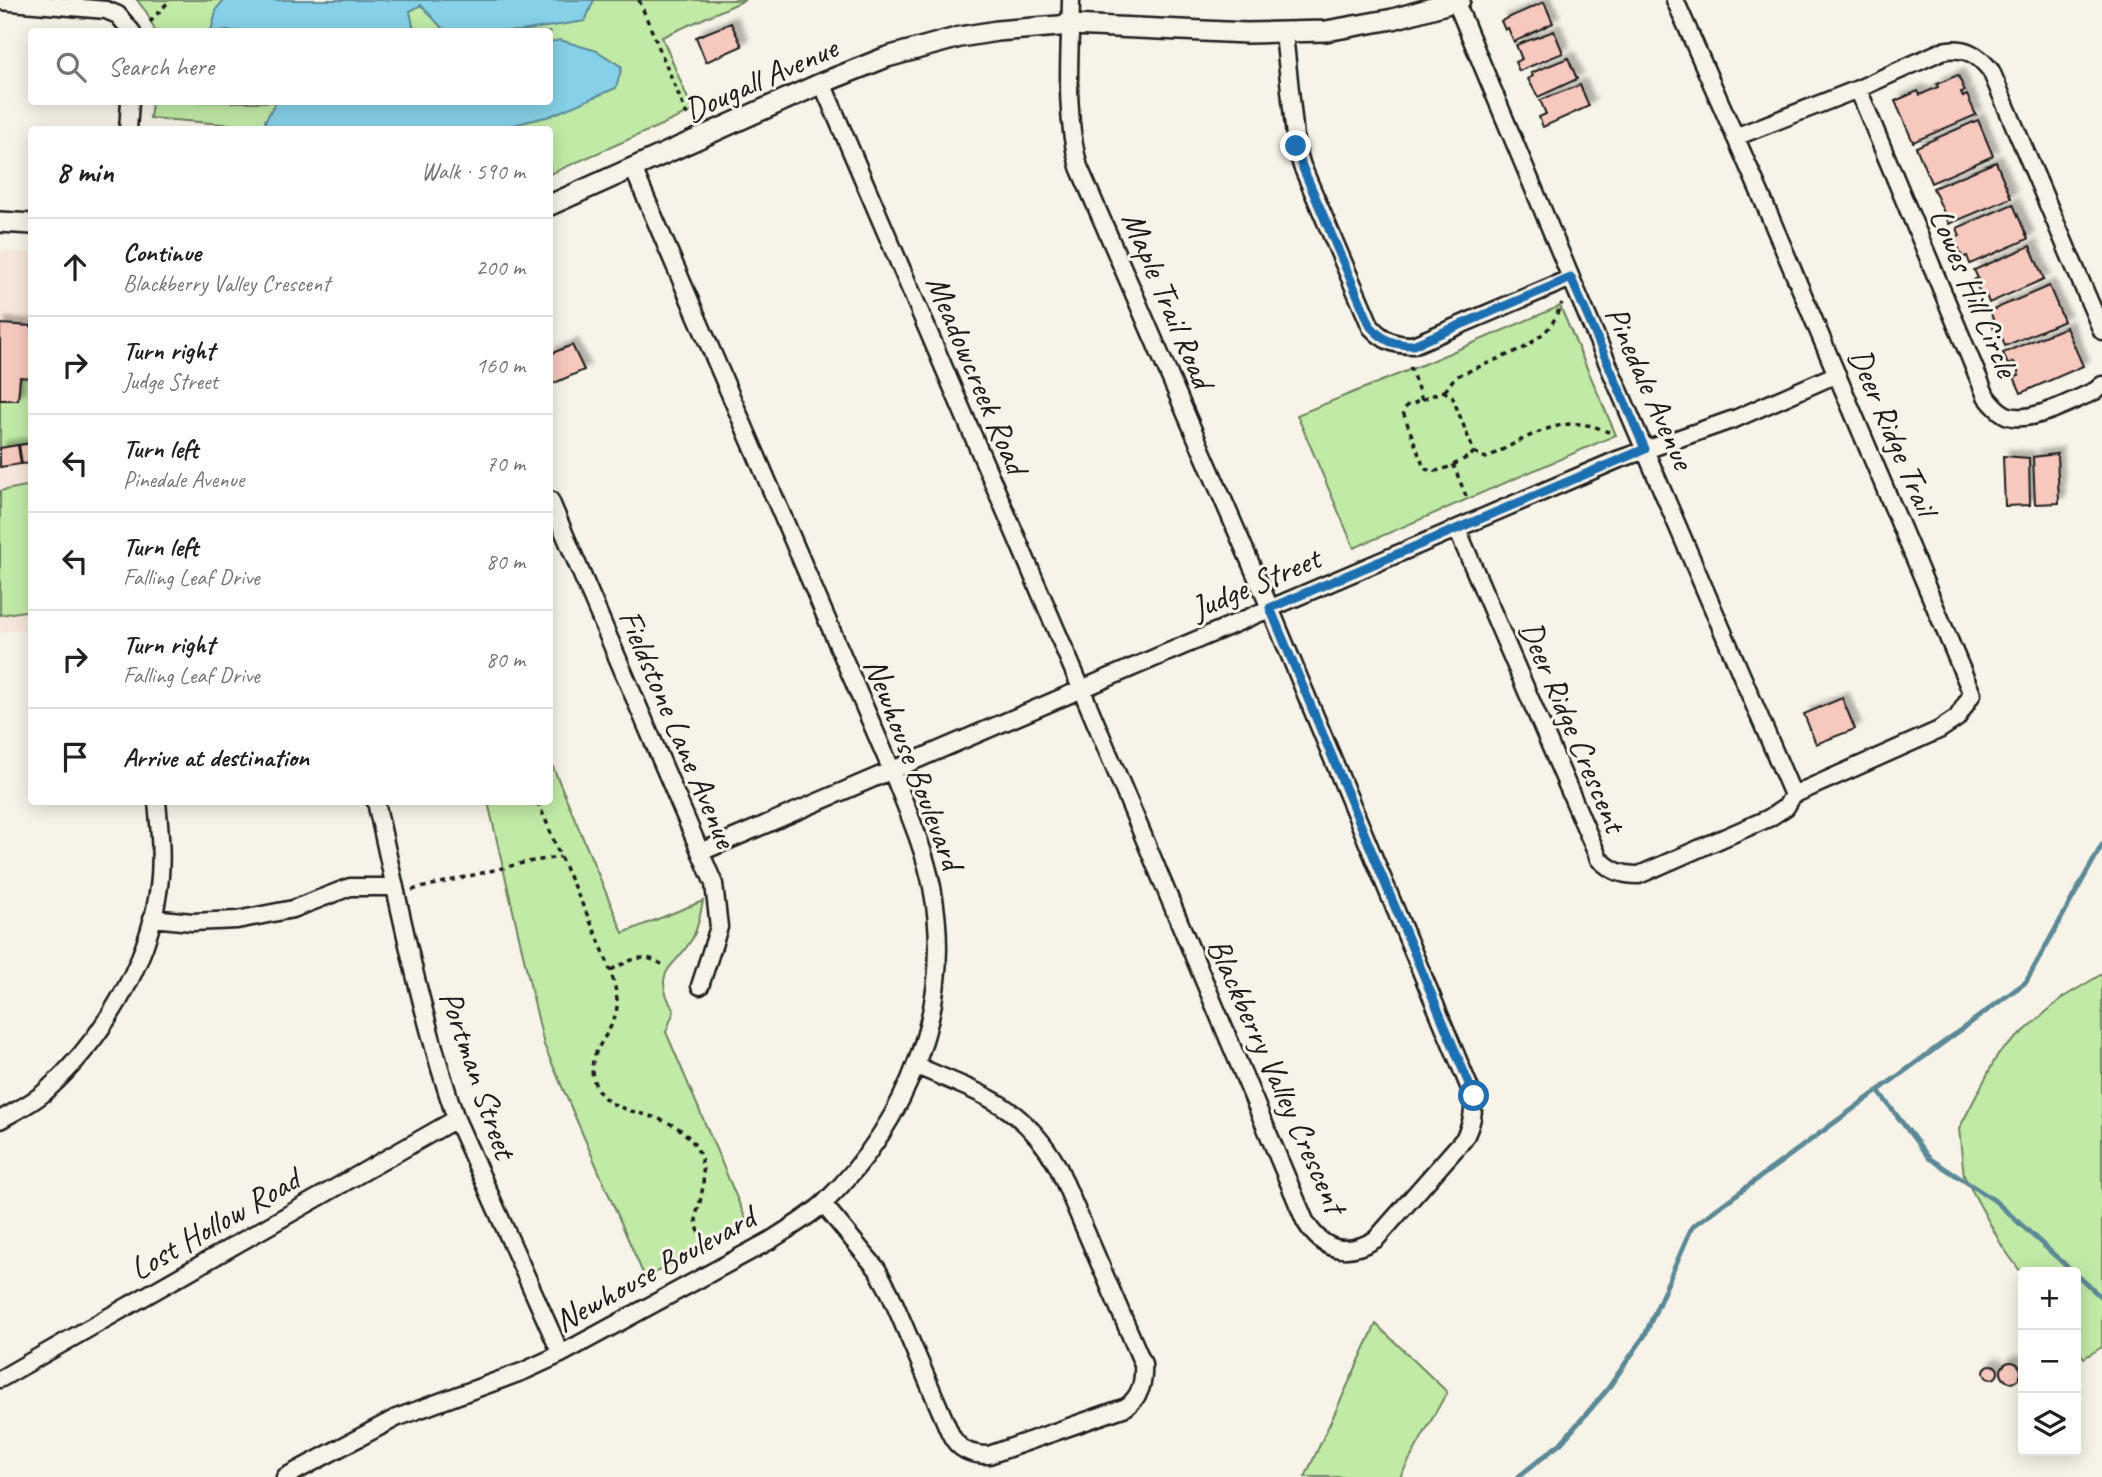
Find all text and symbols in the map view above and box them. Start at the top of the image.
street label: Dougall Avenue [677,26,846,131]
search box [28,28,553,105]
icon: search [52,48,90,86]
text: Search here [108,50,214,83]
route end [1280,130,1311,161]
text: 8 min [56,153,113,191]
text: Walk · 590 m [421,157,525,186]
street label: Lowes Hill Circle [1920,202,2029,385]
street label: Maple Trail Road [1112,205,1226,398]
text: Continue [123,236,201,269]
icon: ahead [56,248,94,286]
text: 200 m [476,253,525,282]
text: Blackberry Valley Crescent [123,269,330,298]
street label: Meadowcreek Road [916,269,1040,485]
street label: Pinedale Avenue [1596,299,1706,478]
text: Turn right [123,334,214,367]
street label: Deer Ridge Trail [1839,342,1949,526]
icon: right [56,346,94,384]
text: 160 m [476,351,525,380]
text: Judge Street [123,367,218,396]
text: Turn left [123,432,198,465]
icon: left [56,444,94,482]
text: 70 m [486,449,525,478]
text: Pinedale Avenue [123,465,244,494]
text: Turn left [123,530,198,563]
street label: Judge Street [1183,536,1329,630]
icon: left [56,542,94,580]
text: 80 m [486,547,525,576]
text: Falling Leaf Drive [123,563,260,592]
street label: Fieldstone Lane Avenue [609,603,748,856]
street label: Deer Ridge Crescent [1510,614,1638,841]
text: Turn right [123,628,214,661]
icon: right [56,640,94,678]
text: 80 m [486,645,525,674]
street label: Newhouse Boulevard [855,652,975,880]
text: Falling Leaf Drive [123,661,260,690]
icon: arrive [56,738,94,776]
text: Arrive at destination [123,741,309,774]
street label: Blackberry Valley Crescent [1198,931,1358,1223]
street label: Portman Street [430,985,527,1167]
route start [1458,1080,1489,1111]
street label: Lost Hollow Road [122,1156,311,1289]
street label: Newhouse Boulevard [547,1194,767,1341]
map controls [2018,1267,2081,1456]
button: + [2018,1267,2081,1330]
button: − [2018,1330,2081,1393]
button: layers [2018,1393,2081,1456]

